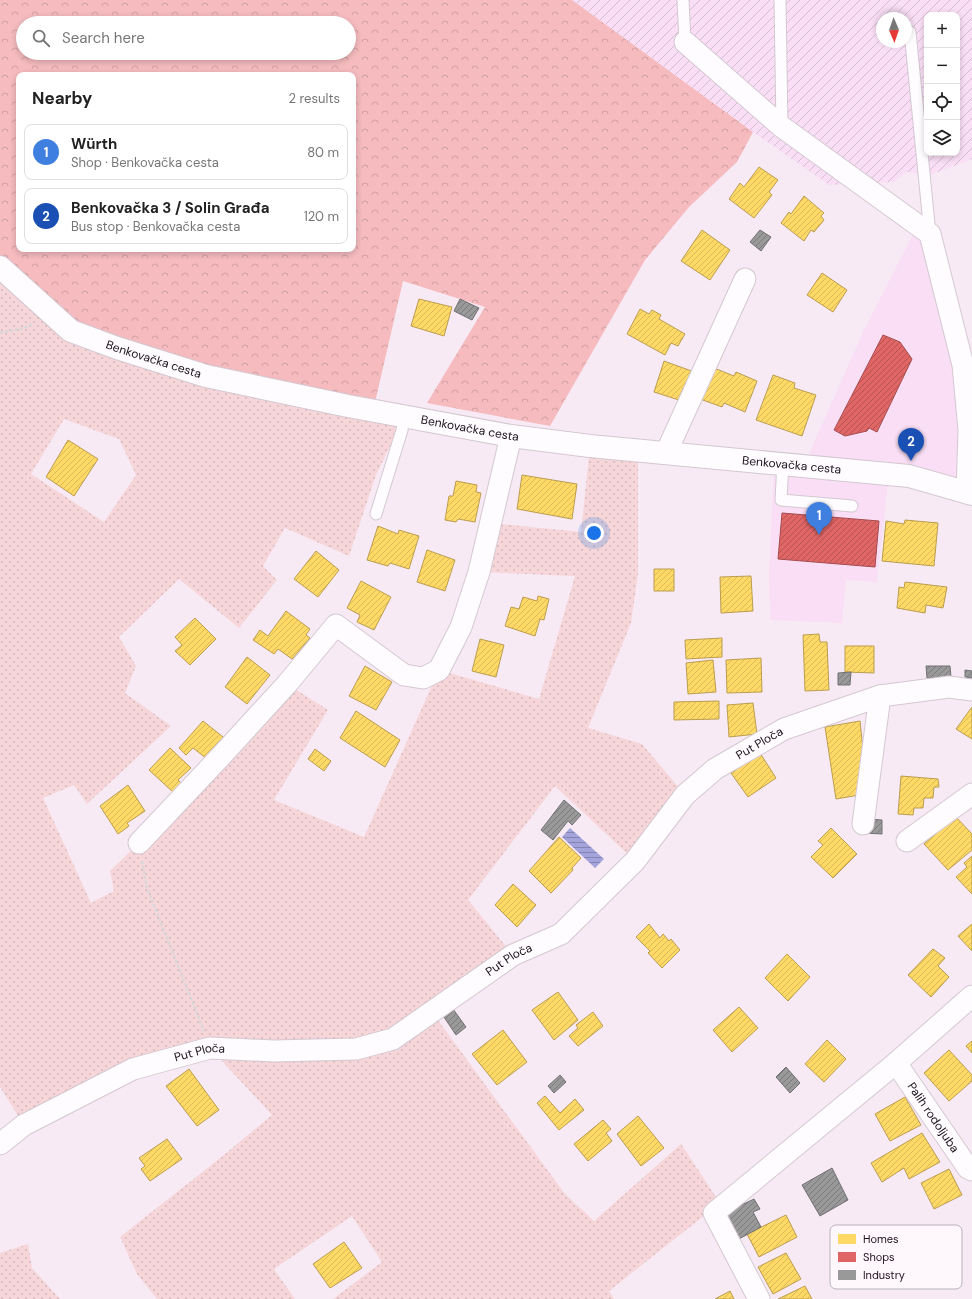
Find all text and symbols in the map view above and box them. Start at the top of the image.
north arrow [876,12,912,48]
map controls [924,12,960,156]
button: + [924,12,960,48]
search box [16,16,356,60]
icon: search [30,27,52,49]
text: Search here [62,28,145,48]
button: − [924,48,960,84]
button: locate [924,84,960,120]
text: Nearby [32,87,92,109]
text: 2 results [289,90,340,107]
button: layers [924,120,960,156]
text: Würth [71,134,117,154]
text: 1 [44,144,48,161]
text: 80 m [307,144,339,161]
text: Shop · Benkovačka cesta [71,154,219,171]
text: Benkovačka 3 / Solin Građa [71,198,270,218]
text: 2 [42,208,50,225]
text: 120 m [304,208,339,225]
text: Bus stop · Benkovačka cesta [71,218,240,235]
street label: Benkovačka cesta [104,337,203,382]
street label: Benkovačka cesta [420,412,520,445]
pin: 2 [898,428,924,461]
street label: Benkovačka cesta [741,452,842,478]
pin: 1 [806,502,832,535]
your location [584,523,604,543]
street label: Put Ploča [733,723,786,763]
street label: Put Ploča [482,940,535,980]
street label: Put Ploča [172,1040,225,1065]
street label: Palih rodoljuba [904,1079,963,1156]
legend [830,1225,962,1289]
text: Homes [863,1232,899,1246]
text: Shops [863,1250,895,1264]
text: Industry [863,1268,905,1282]

